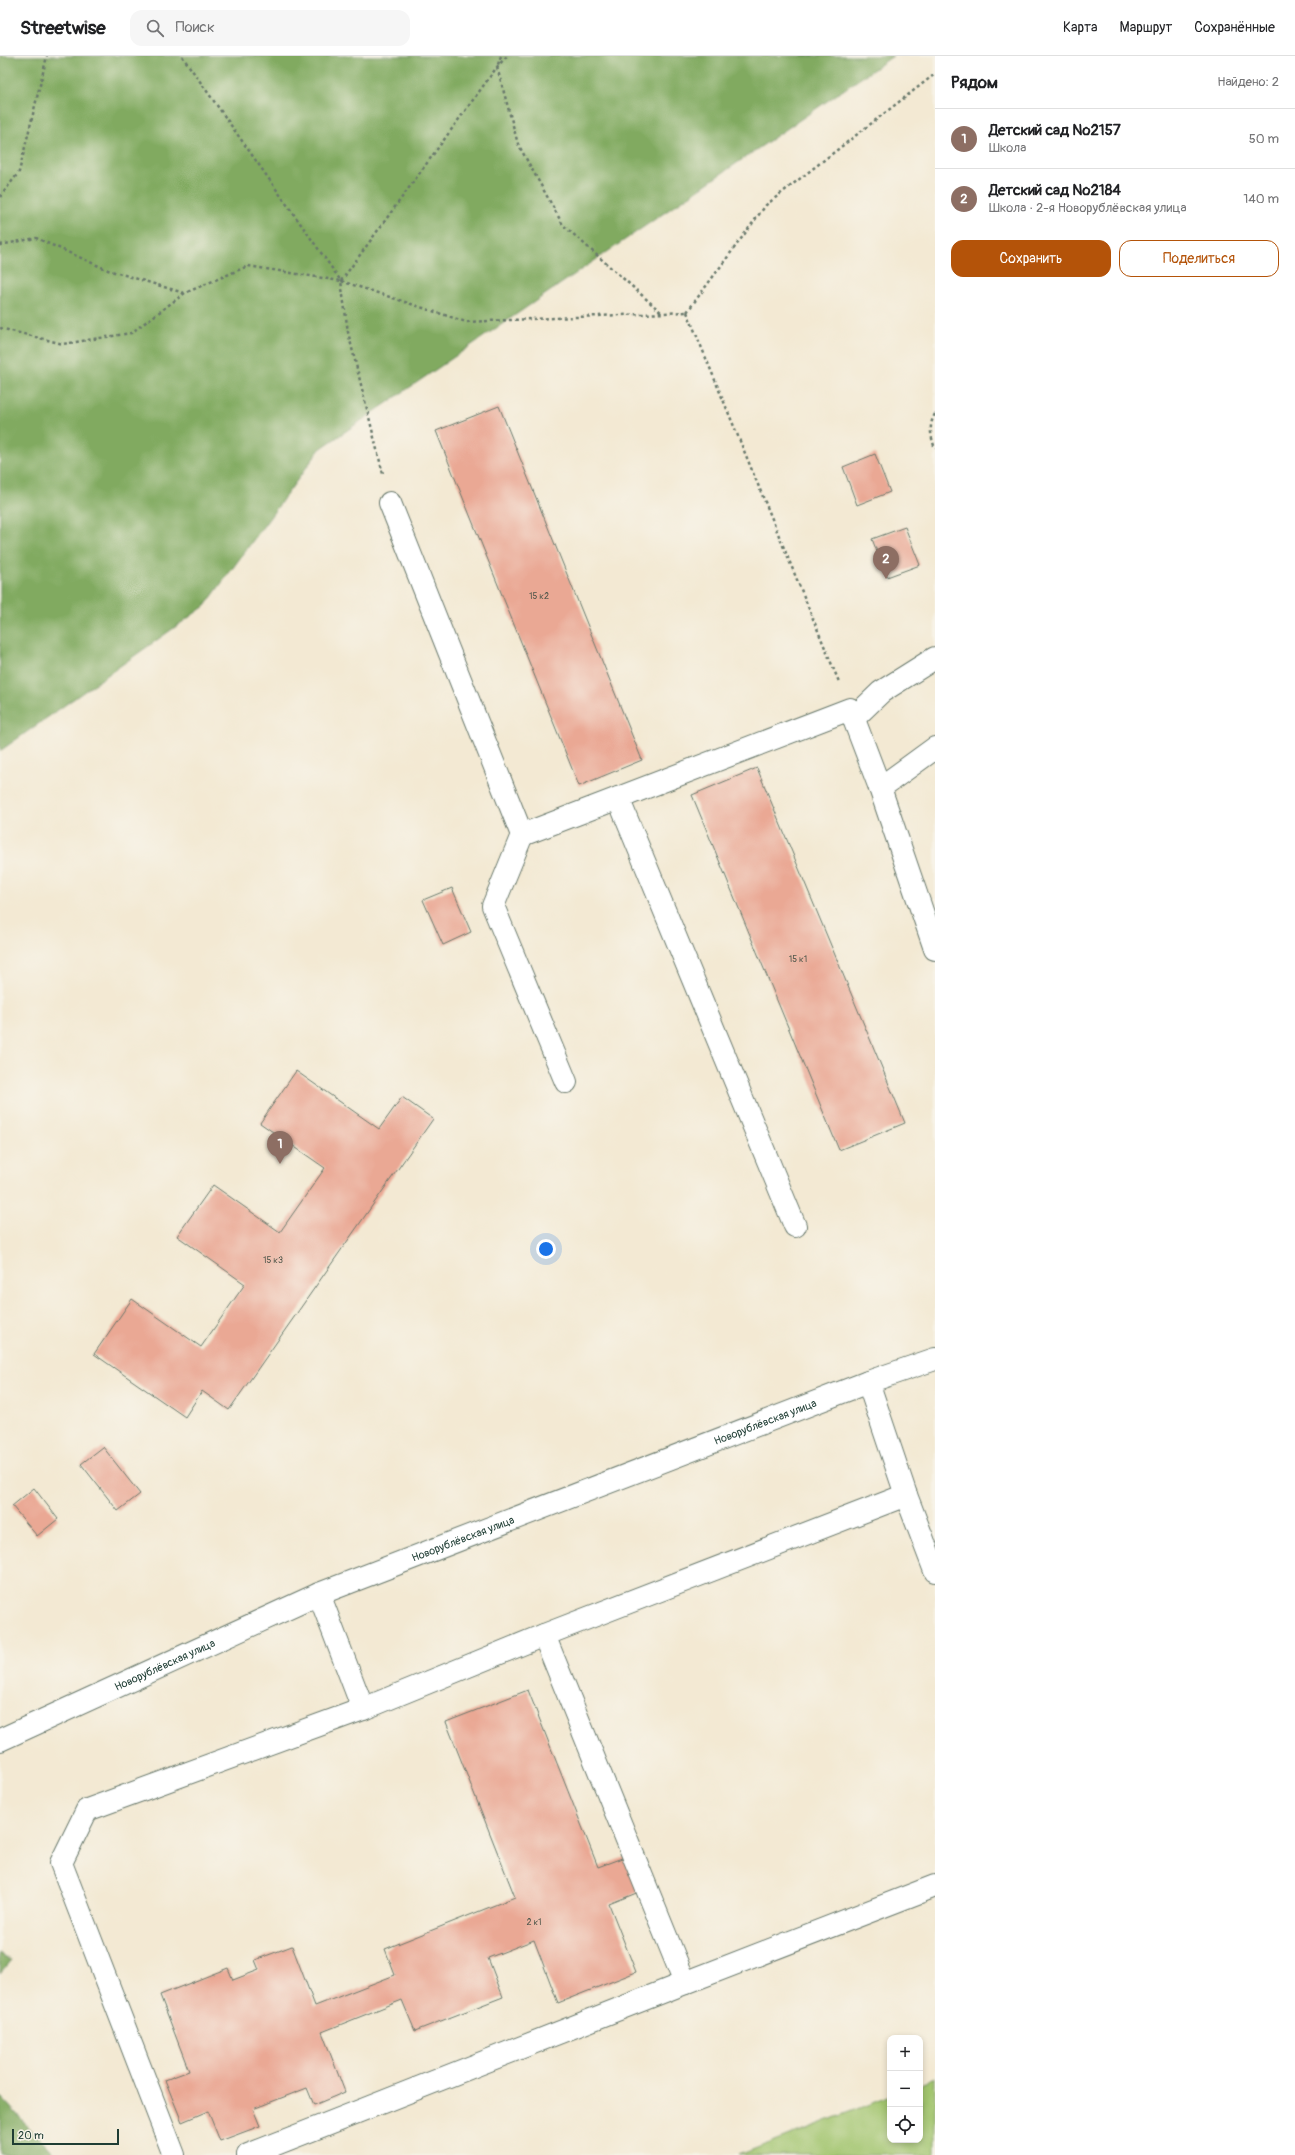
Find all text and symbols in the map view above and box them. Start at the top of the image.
search box [130,10,410,46]
text: Streetwise [20,16,106,40]
icon: search [144,17,166,39]
text: Поиск [176,18,215,37]
text: Карта [1063,19,1098,36]
text: Маршрут [1120,19,1172,36]
text: Сохранённые [1194,19,1275,36]
text: Рядом [951,72,998,93]
text: Найдено: 2 [1217,74,1279,90]
text: Детский сад №2157 [989,121,1121,140]
text: 1 [961,131,967,147]
text: 50 m [1249,131,1279,147]
text: Школа [989,140,1026,156]
text: Детский сад №2184 [989,181,1121,200]
text: 2 [960,191,968,207]
text: 140 m [1243,191,1279,207]
text: Школа · 2-я Новорублёвская улица [989,200,1186,216]
button: Сохранить [951,240,1111,277]
button: Поделиться [1119,240,1279,277]
pin: 2 [873,546,899,579]
house number: 15 к2 [529,591,549,602]
house number: 15 к1 [789,954,807,965]
pin: 1 [267,1131,293,1164]
your location [536,1239,556,1259]
house number: 15 к3 [263,1255,283,1266]
street label: Новорублёвская улица [712,1397,818,1448]
street label: Новорублёвская улица [410,1513,516,1565]
street label: Новорублёвская улица [113,1637,217,1694]
house number: 2 к1 [526,1917,542,1928]
map controls [887,2035,923,2143]
button: + [887,2035,923,2071]
button: − [887,2071,923,2107]
button: locate [887,2107,923,2143]
scale bar [12,2127,119,2146]
text: 20 m [18,2129,44,2142]

